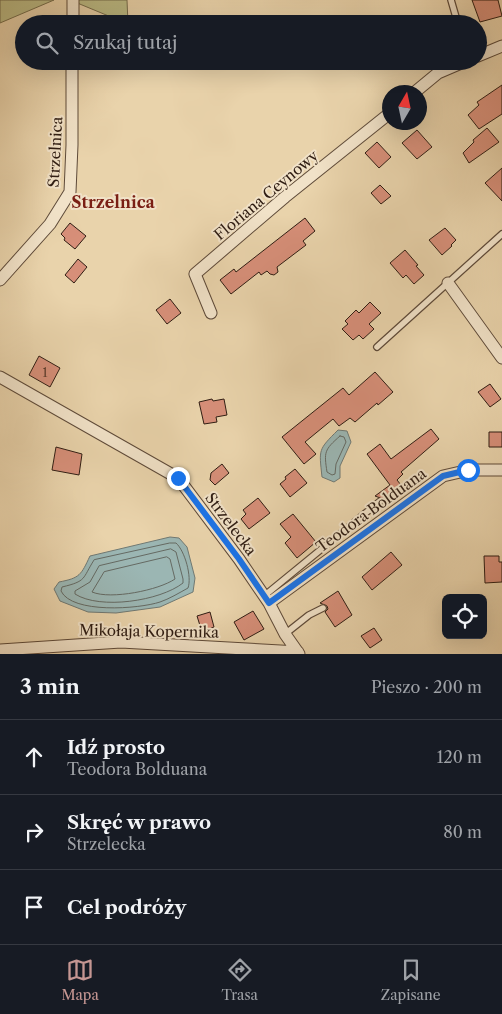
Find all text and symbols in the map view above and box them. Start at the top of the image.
search box [15,15,487,70]
icon: search [33,29,61,57]
text: Szukaj tutaj [73,31,177,54]
north arrow [382,85,427,130]
street label: Strzelnica [44,116,66,188]
street label: Floriana Ceynowy [210,145,322,244]
district label: Strzelnica [71,192,155,212]
house number: 1 [42,365,48,380]
route start [457,459,480,482]
street label: Teodora Bolduana [312,464,430,556]
route end [167,467,190,490]
street label: Strzelecka [201,489,261,559]
map controls [442,594,487,639]
button: locate [442,594,487,639]
street label: Mikołaja Kopernika [79,620,219,642]
text: 3 min [20,674,80,699]
text: Pieszo · 200 m [371,677,482,697]
text: Idź prosto [67,736,165,759]
icon: ahead [20,743,48,771]
text: 120 m [437,747,482,767]
text: Teodora Bolduana [67,759,207,779]
text: Skręć w prawo [67,811,211,834]
icon: right [20,818,48,846]
text: 80 m [443,822,482,842]
text: Strzelecka [67,834,146,854]
icon: arrive [20,893,48,921]
text: Cel podróży [67,896,186,919]
tab: Mapa [61,956,99,1004]
tab: Trasa [222,956,258,1004]
tab: Zapisane [381,956,441,1004]

